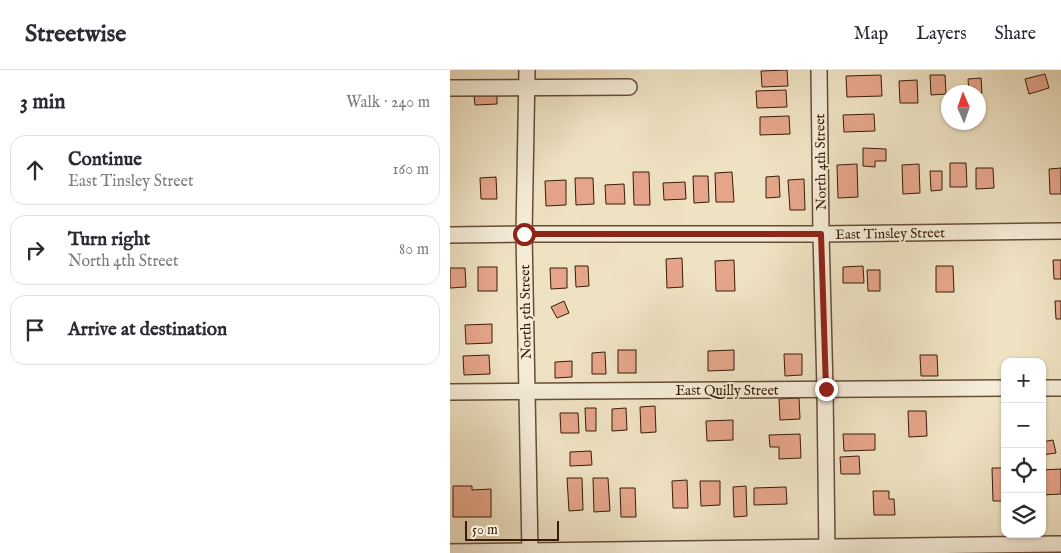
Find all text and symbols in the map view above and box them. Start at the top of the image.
text: Streetwise [25,19,126,50]
text: Map [854,23,888,46]
text: Layers [916,23,967,46]
text: Share [995,23,1036,46]
north arrow [941,85,986,130]
text: 3 min [20,89,65,116]
text: Walk · 240 m [346,93,430,113]
street label: North 4th Street [811,113,831,210]
text: Continue [68,148,142,172]
icon: ahead [21,156,49,184]
text: 160 m [393,160,429,180]
text: East Tinsley Street [68,172,193,192]
route start [513,223,536,246]
street label: East Tinsley Street [835,224,945,244]
text: Turn right [68,228,150,252]
icon: right [21,236,49,264]
text: 80 m [399,240,429,260]
text: North 4th Street [68,252,178,272]
street label: North 5th Street [516,264,536,360]
icon: arrive [21,316,49,344]
text: Arrive at destination [68,318,227,342]
map controls [1001,358,1046,538]
button: + [1001,358,1046,403]
route end [815,378,838,401]
street label: East Quilly Street [675,382,779,400]
button: − [1001,403,1046,448]
button: locate [1001,448,1046,493]
button: layers [1001,493,1046,538]
scale bar [465,518,559,541]
text: 50 m [472,521,498,539]

